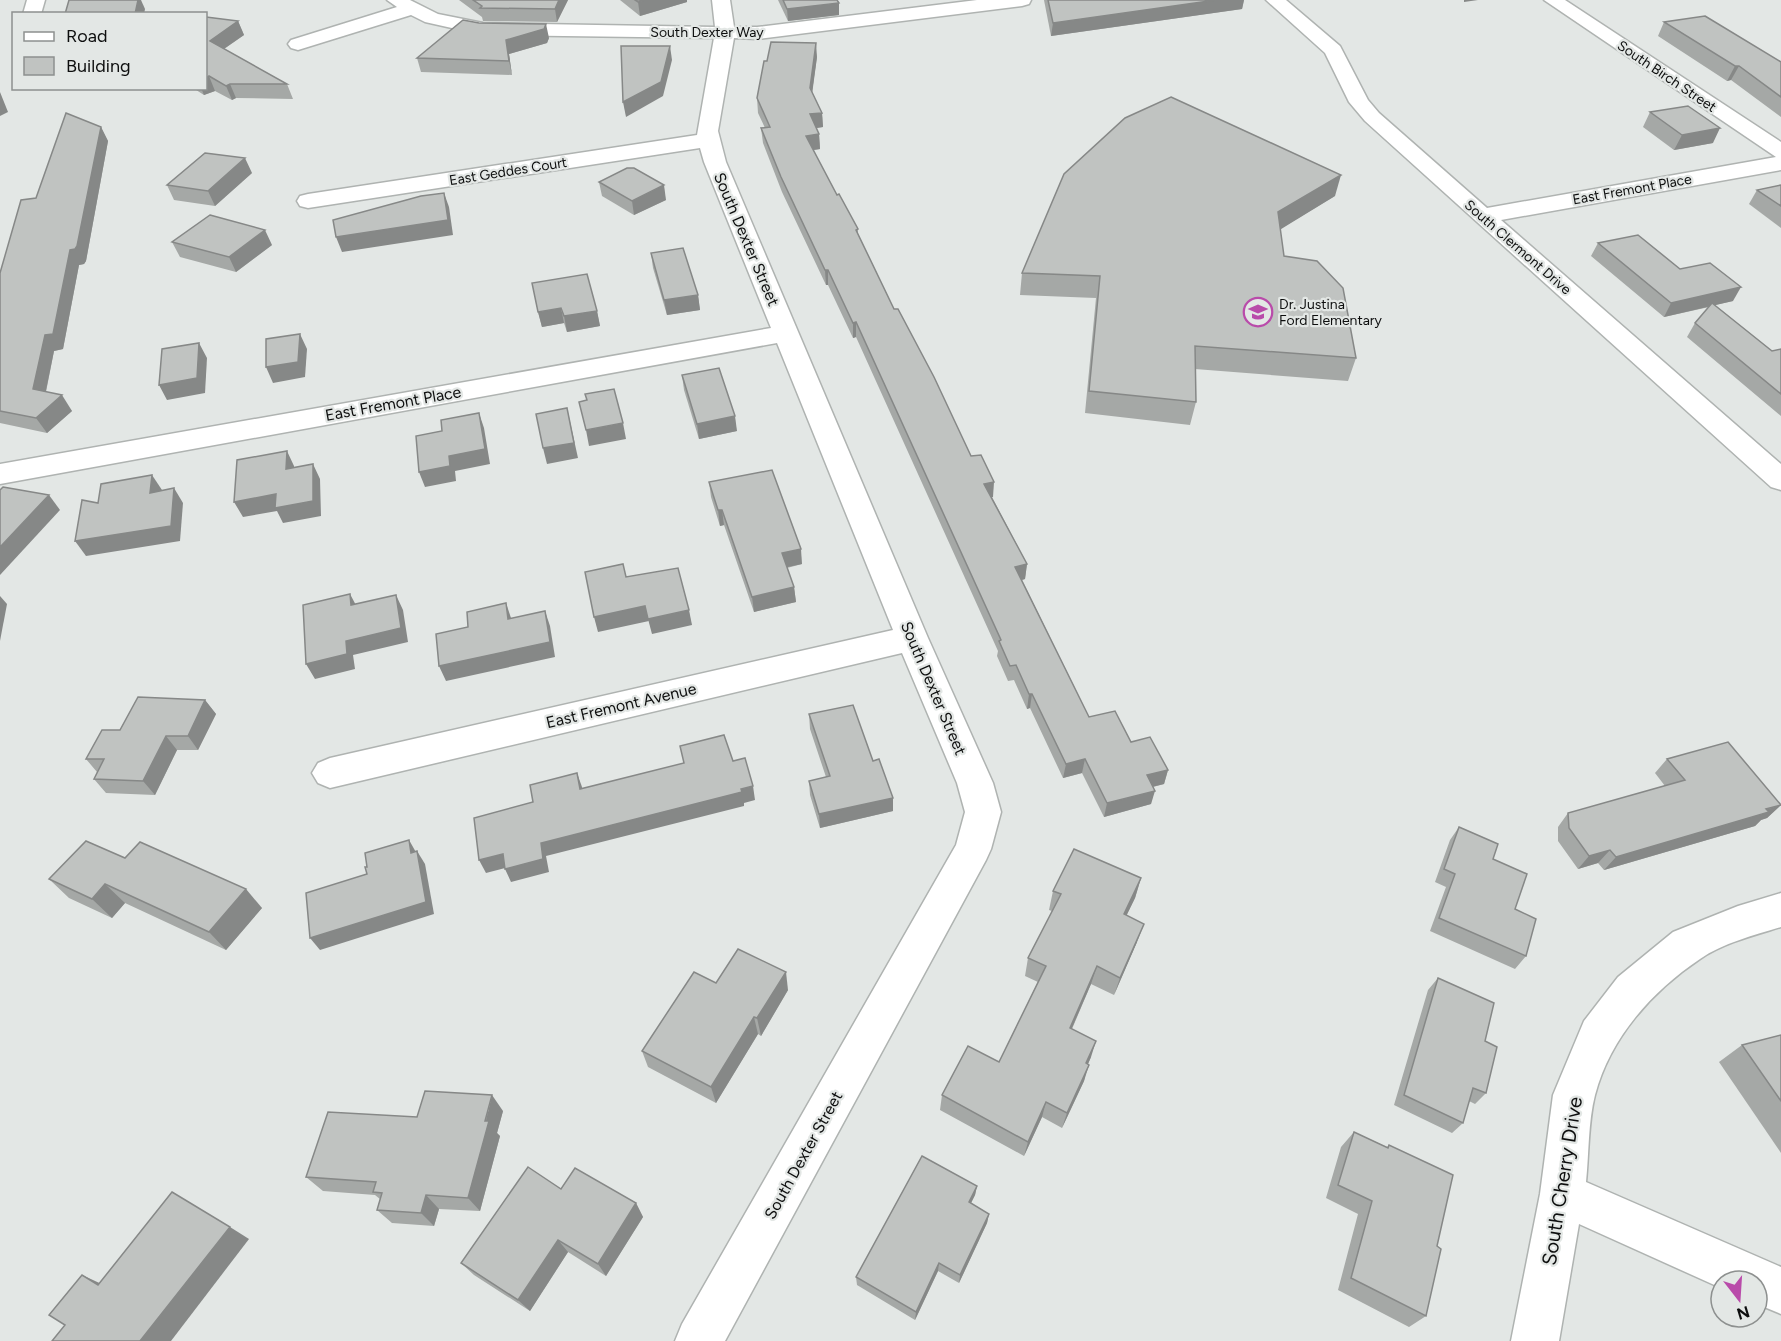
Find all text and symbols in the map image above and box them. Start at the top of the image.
legend [12,12,207,90]
street label: South Dexter Way [650,24,764,41]
text: Road [66,25,107,47]
street label: South Birch Street [1614,37,1719,116]
text: Building [66,55,131,77]
street label: East Geddes Court [448,154,568,189]
street label: South Dexter Street [710,170,783,309]
street label: East Fremont Place [1571,171,1693,208]
street label: South Clermont Drive [1461,196,1575,299]
school or university icon: Dr. Justina Ford Elementary [1242,296,1274,328]
place label: Dr. Justina Ford Elementary [1279,296,1383,329]
street label: East Fremont Place [324,382,463,425]
street label: South Dexter Street [897,619,970,758]
street label: East Fremont Avenue [544,679,698,732]
street label: South Dexter Street [760,1088,846,1222]
street label: South Cherry Drive [1537,1095,1587,1267]
north arrow [1709,1269,1769,1329]
text: N [1735,1302,1752,1324]

